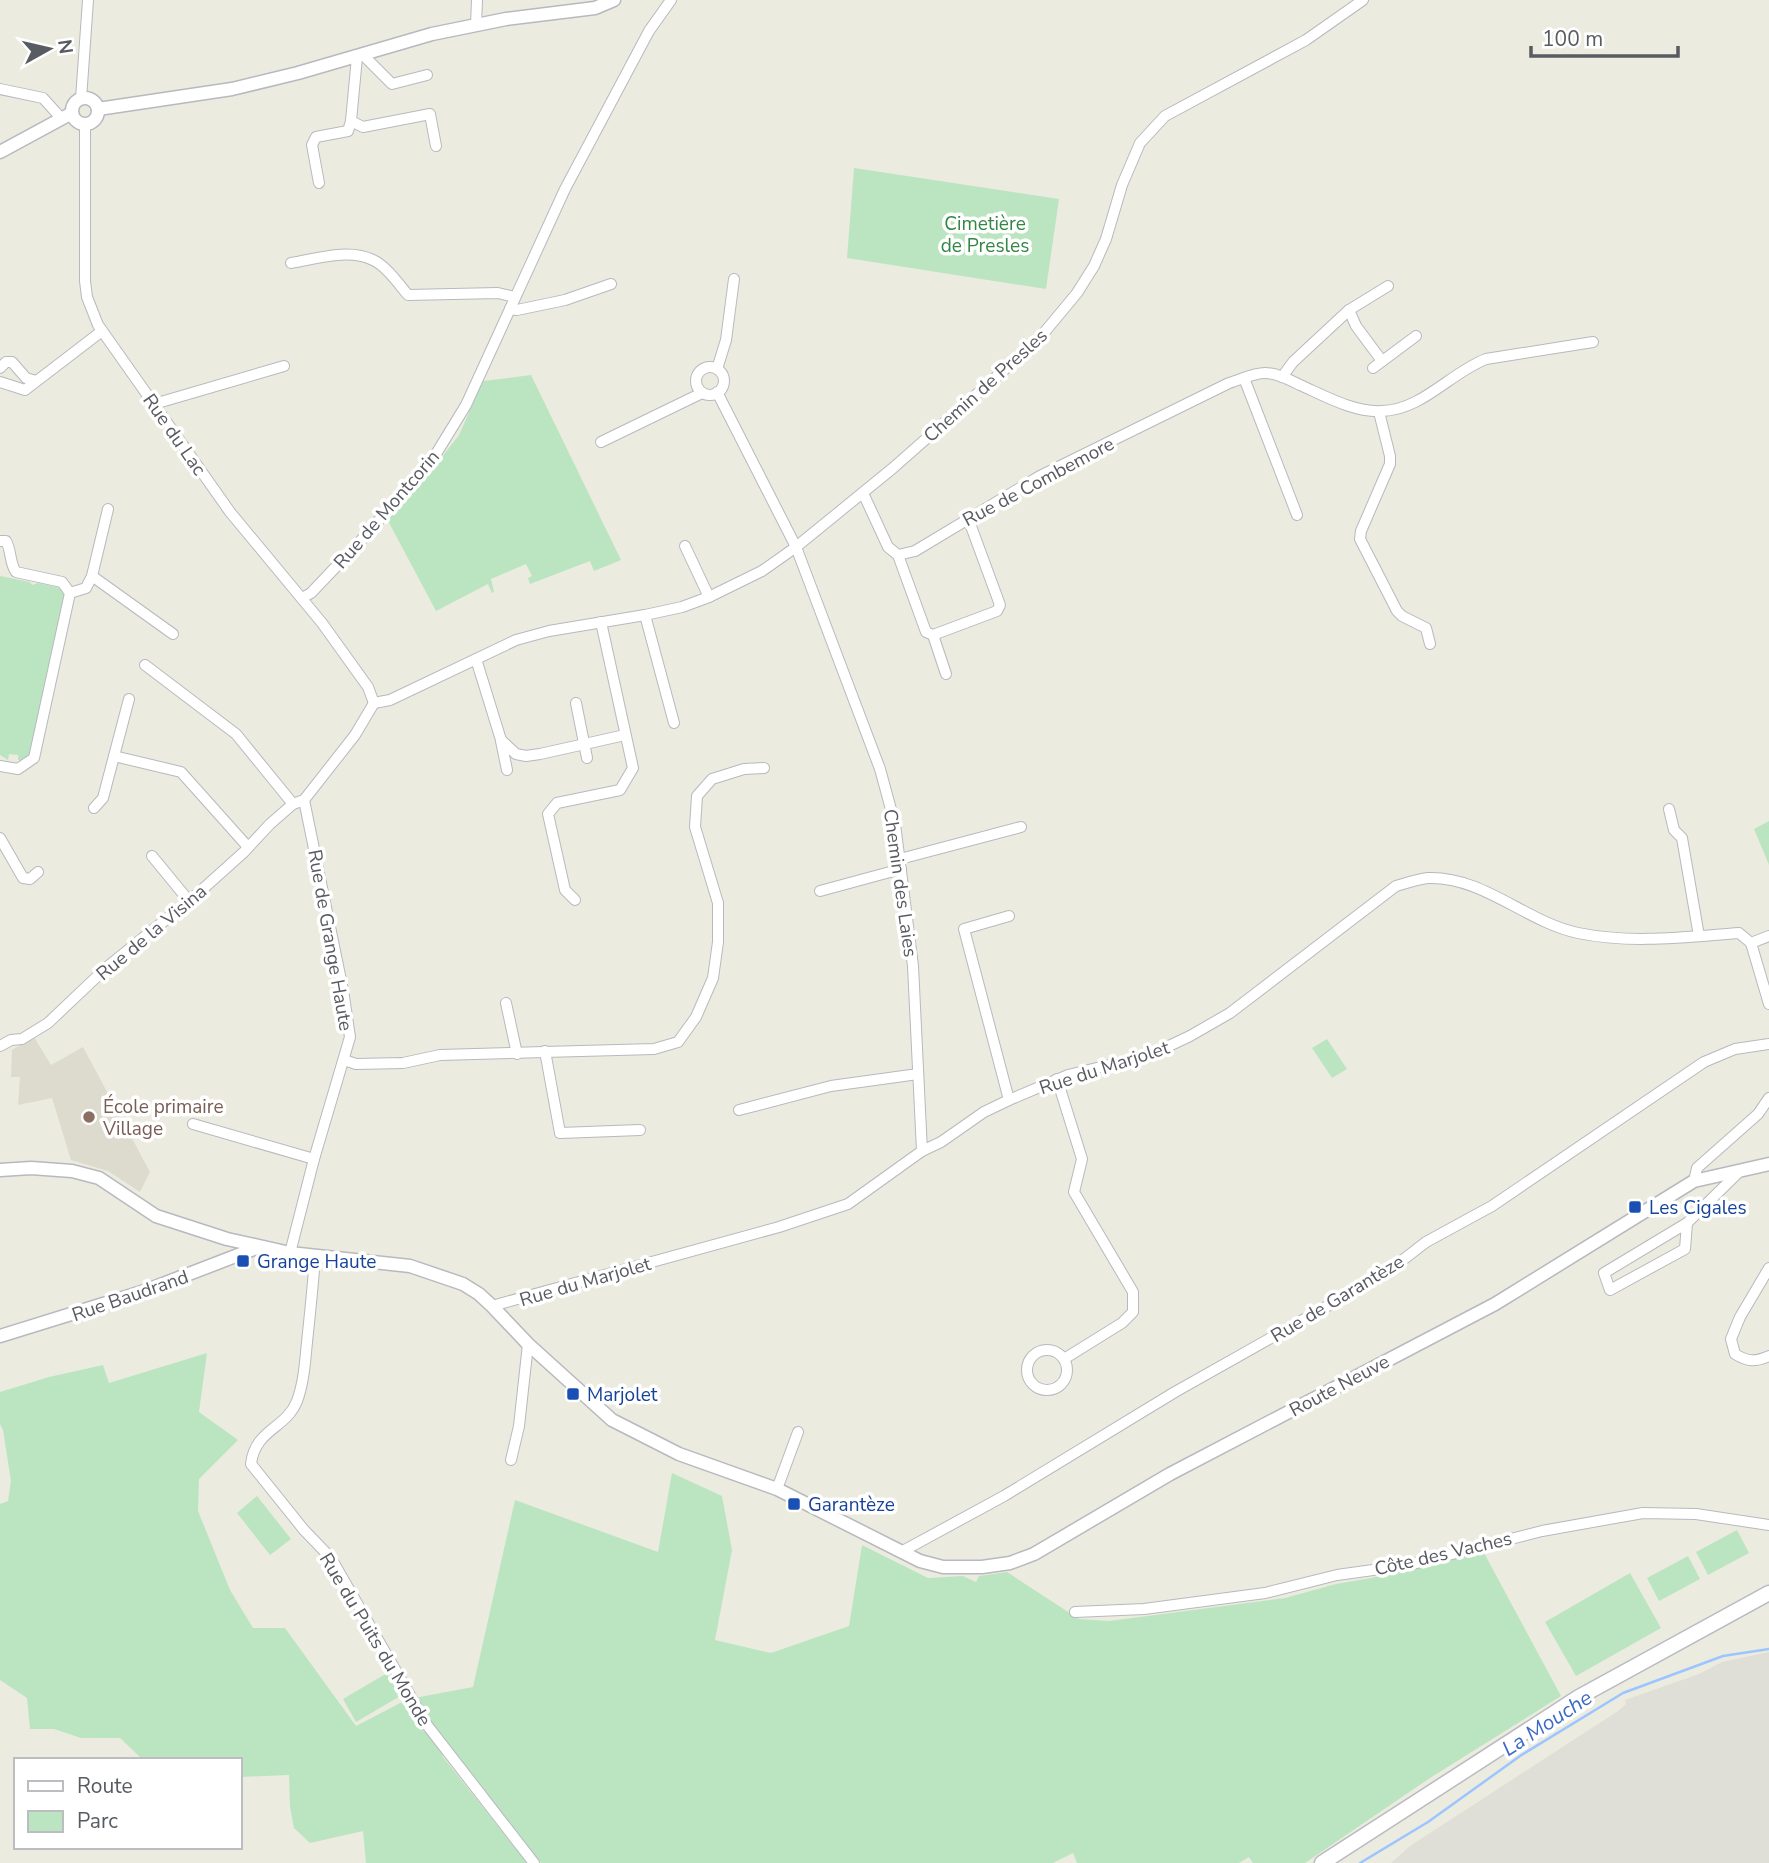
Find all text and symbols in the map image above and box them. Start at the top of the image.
north arrow [14,14,84,84]
scale bar [1531,14,1678,58]
text: 100 m [1542,25,1603,53]
text: N [51,38,79,56]
park label: Cimetière de Presles [941,211,1029,259]
street label: Chemin de Presles [918,323,1053,448]
street label: Rue du Lac [137,389,212,481]
street label: Rue de Combemore [958,431,1119,533]
street label: Rue de Montcorin [328,445,446,575]
street label: Chemin des Laies [877,807,923,959]
street label: Rue de Grange Haute [301,847,359,1033]
street label: Rue de la Visina [91,879,212,987]
street label: Rue du Marjolet [1036,1035,1173,1101]
place label: École primaire Village [102,1094,224,1142]
marker: École primaire Village [81,1109,97,1125]
place label: Les Cigales [1649,1195,1747,1221]
marker: Les Cigales [1627,1199,1643,1215]
place label: Grange Haute [257,1249,376,1275]
street label: Rue de Garantèze [1266,1249,1409,1349]
street label: Rue du Marjolet [517,1251,654,1313]
marker: Grange Haute [235,1253,251,1269]
street label: Rue Baudrand [69,1264,192,1328]
street label: Route Neuve [1285,1349,1394,1423]
place label: Marjolet [587,1382,658,1408]
marker: Marjolet [565,1386,581,1402]
place label: Garantèze [808,1492,895,1518]
marker: Garantèze [786,1496,802,1512]
street label: Côte des Vaches [1372,1526,1514,1582]
street label: Rue du Puits du Monde [313,1548,437,1731]
water label: La Mouche [1497,1683,1597,1763]
legend [14,1758,242,1849]
text: Route [77,1772,133,1800]
text: Parc [77,1807,118,1835]

